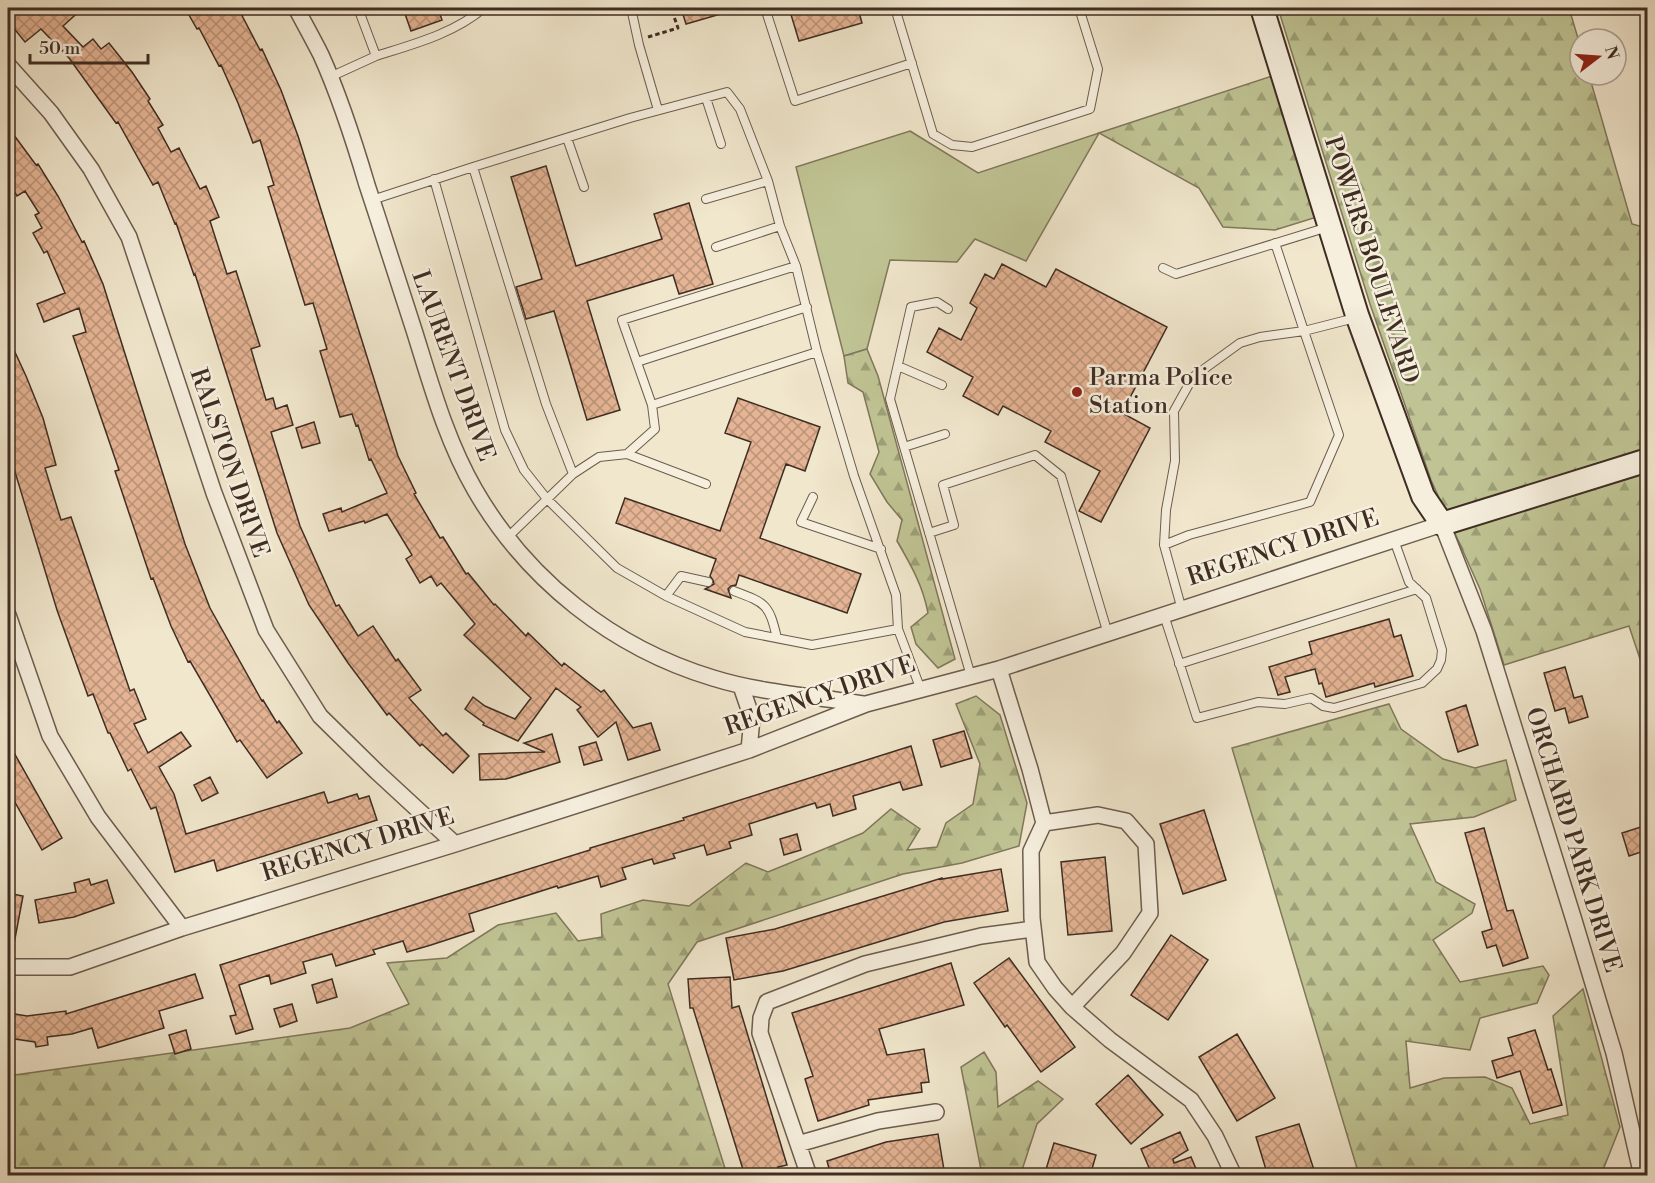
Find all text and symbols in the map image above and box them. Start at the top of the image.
scale bar [30,27,148,65]
north arrow [1568,27,1628,87]
text: 50 m [39,37,81,60]
text: N [1600,44,1623,62]
street label: POWERS BOULEVARD [1317,133,1425,387]
street label: LAURENT DRIVE [405,267,501,465]
place label: Parma Police Station [1089,363,1233,421]
street label: RALSTON DRIVE [183,364,275,562]
marker: Parma Police Station [1070,385,1084,399]
street label: REGENCY DRIVE [1183,503,1383,593]
street label: REGENCY DRIVE [721,649,919,743]
street label: ORCHARD PARK DRIVE [1518,704,1628,976]
street label: REGENCY DRIVE [258,801,458,889]

